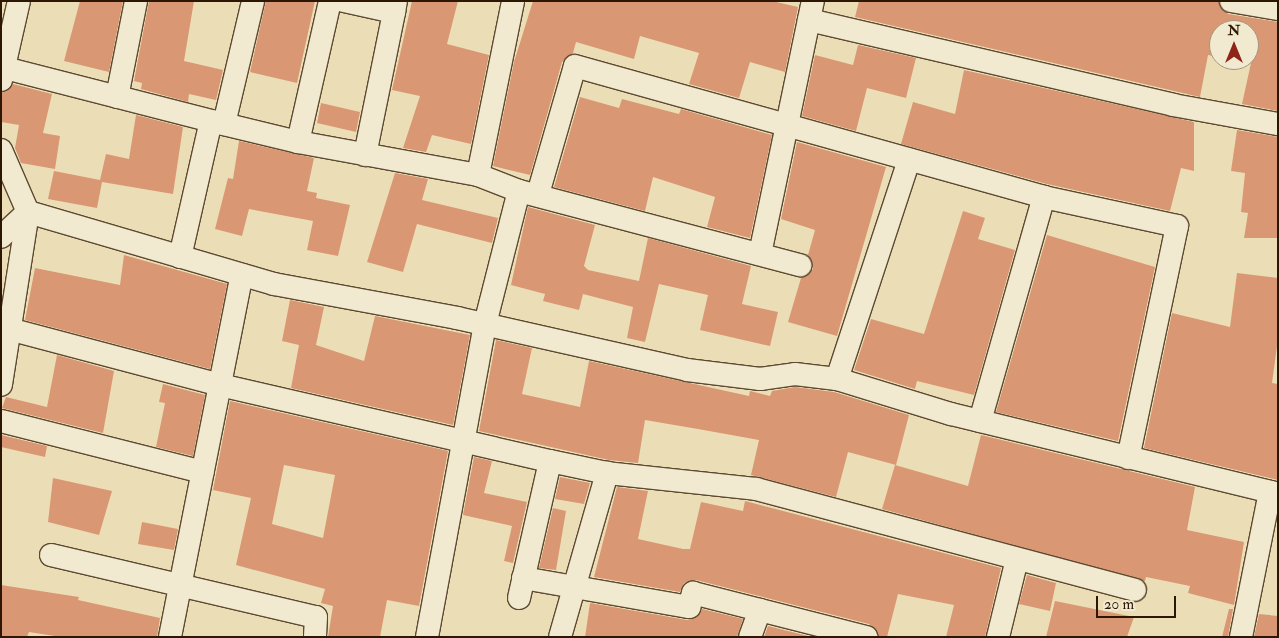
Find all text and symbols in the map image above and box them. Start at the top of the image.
north arrow [1209,20,1259,70]
text: N [1228,22,1240,39]
scale bar [1099,586,1179,618]
text: 20 m [1104,595,1134,614]

